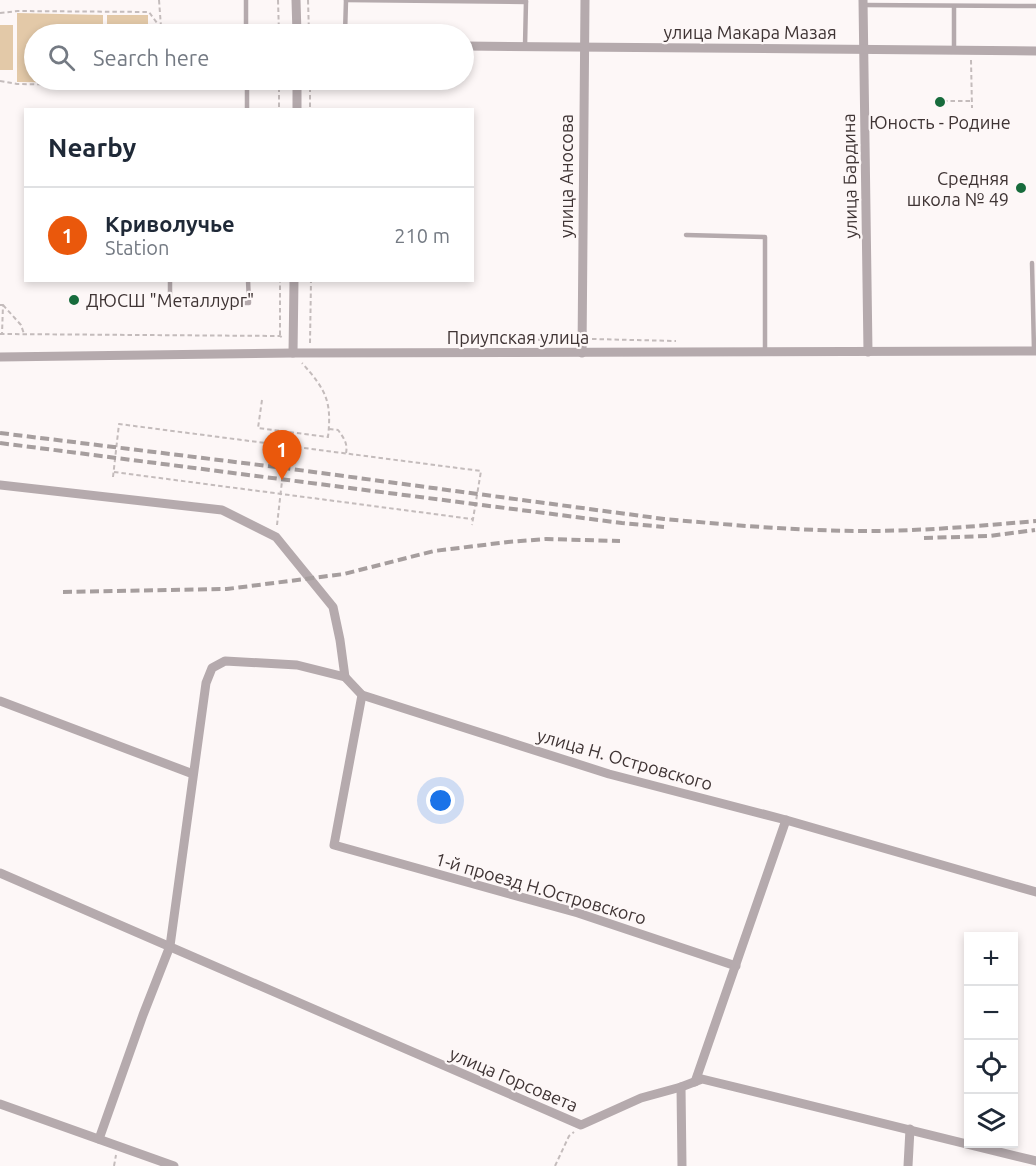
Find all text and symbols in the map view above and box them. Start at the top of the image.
street label: улица Макара Мазая [663,22,837,42]
search box [24,24,474,90]
icon: search [45,41,78,74]
text: Search here [93,45,209,70]
marker: Юность - Родине [933,95,947,109]
place label: Юность - Родине [869,112,1011,132]
street label: улица Бардина [838,113,860,239]
street label: улица Аносова [556,114,576,238]
text: Nearby [48,133,136,162]
place label: Средняя школа № 49 [907,168,1009,209]
marker: Средняя школа № 49 [1014,181,1028,195]
text: Криволучье [105,211,235,236]
text: 1 [62,224,73,247]
text: 210 m [394,224,450,247]
text: Station [105,236,169,259]
place label: ДЮСШ "Металлург" [86,290,254,310]
marker: ДЮСШ "Металлург" [67,293,81,307]
street label: Приупская улица [447,327,589,347]
pin: 1 [262,430,302,480]
street label: улица Н. Островского [535,724,715,794]
your location [426,786,455,815]
street label: 1-й проезд Н.Островского [433,848,649,928]
map controls [964,932,1018,1148]
button: + [964,932,1018,986]
button: − [964,986,1018,1040]
button: locate [964,1040,1018,1094]
street label: улица Горсовета [447,1043,581,1115]
button: layers [964,1094,1018,1148]

